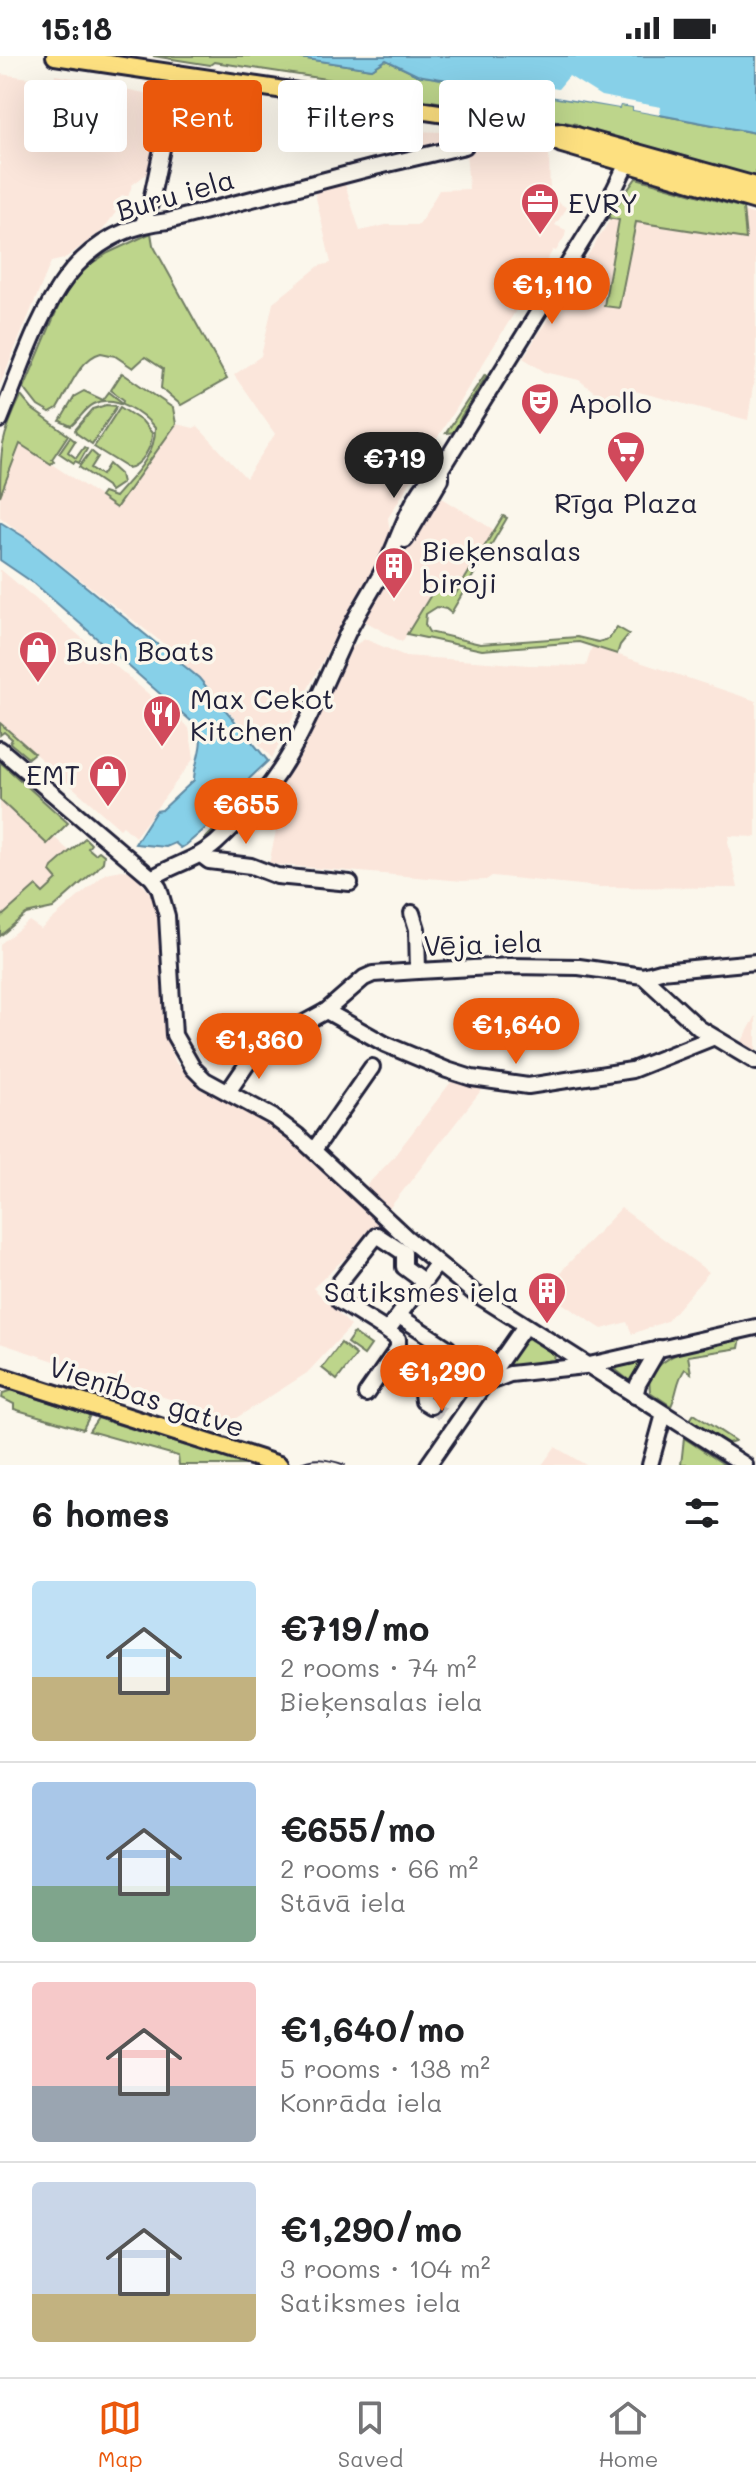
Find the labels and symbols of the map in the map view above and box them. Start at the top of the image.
street label: Buru iela [112,160,238,228]
office icon: EVRY [519,181,561,236]
place label: EVRY [568,184,638,220]
pin: €1,110 [487,258,617,326]
theatre icon: Apollo [519,381,561,436]
place label: Apollo [568,384,652,420]
supermarket icon: Rīga Plaza [605,429,647,484]
pin: €719 [347,432,441,500]
place label: Rīga Plaza [554,484,698,520]
place label: Bieķensalas biroji [422,532,581,600]
building icon: Bieķensalas biroji [373,545,415,600]
shop icon: Bush Boats [17,629,59,684]
place label: Bush Boats [66,632,214,668]
place label: Max Cekot Kitchen [190,680,334,748]
restaurant icon: Max Cekot Kitchen [141,693,183,748]
shop icon: EMT [87,753,129,808]
place label: EMT [26,756,80,792]
pin: €655 [199,778,293,846]
street label: Vēja iela [423,923,543,963]
pin: €1,640 [451,998,581,1066]
pin: €1,360 [194,1013,324,1081]
building icon: Satiksmes iela [526,1270,568,1325]
place label: Satiksmes iela [324,1273,519,1309]
pin: €1,290 [377,1345,507,1413]
street label: Vienības gatve [44,1347,250,1445]

